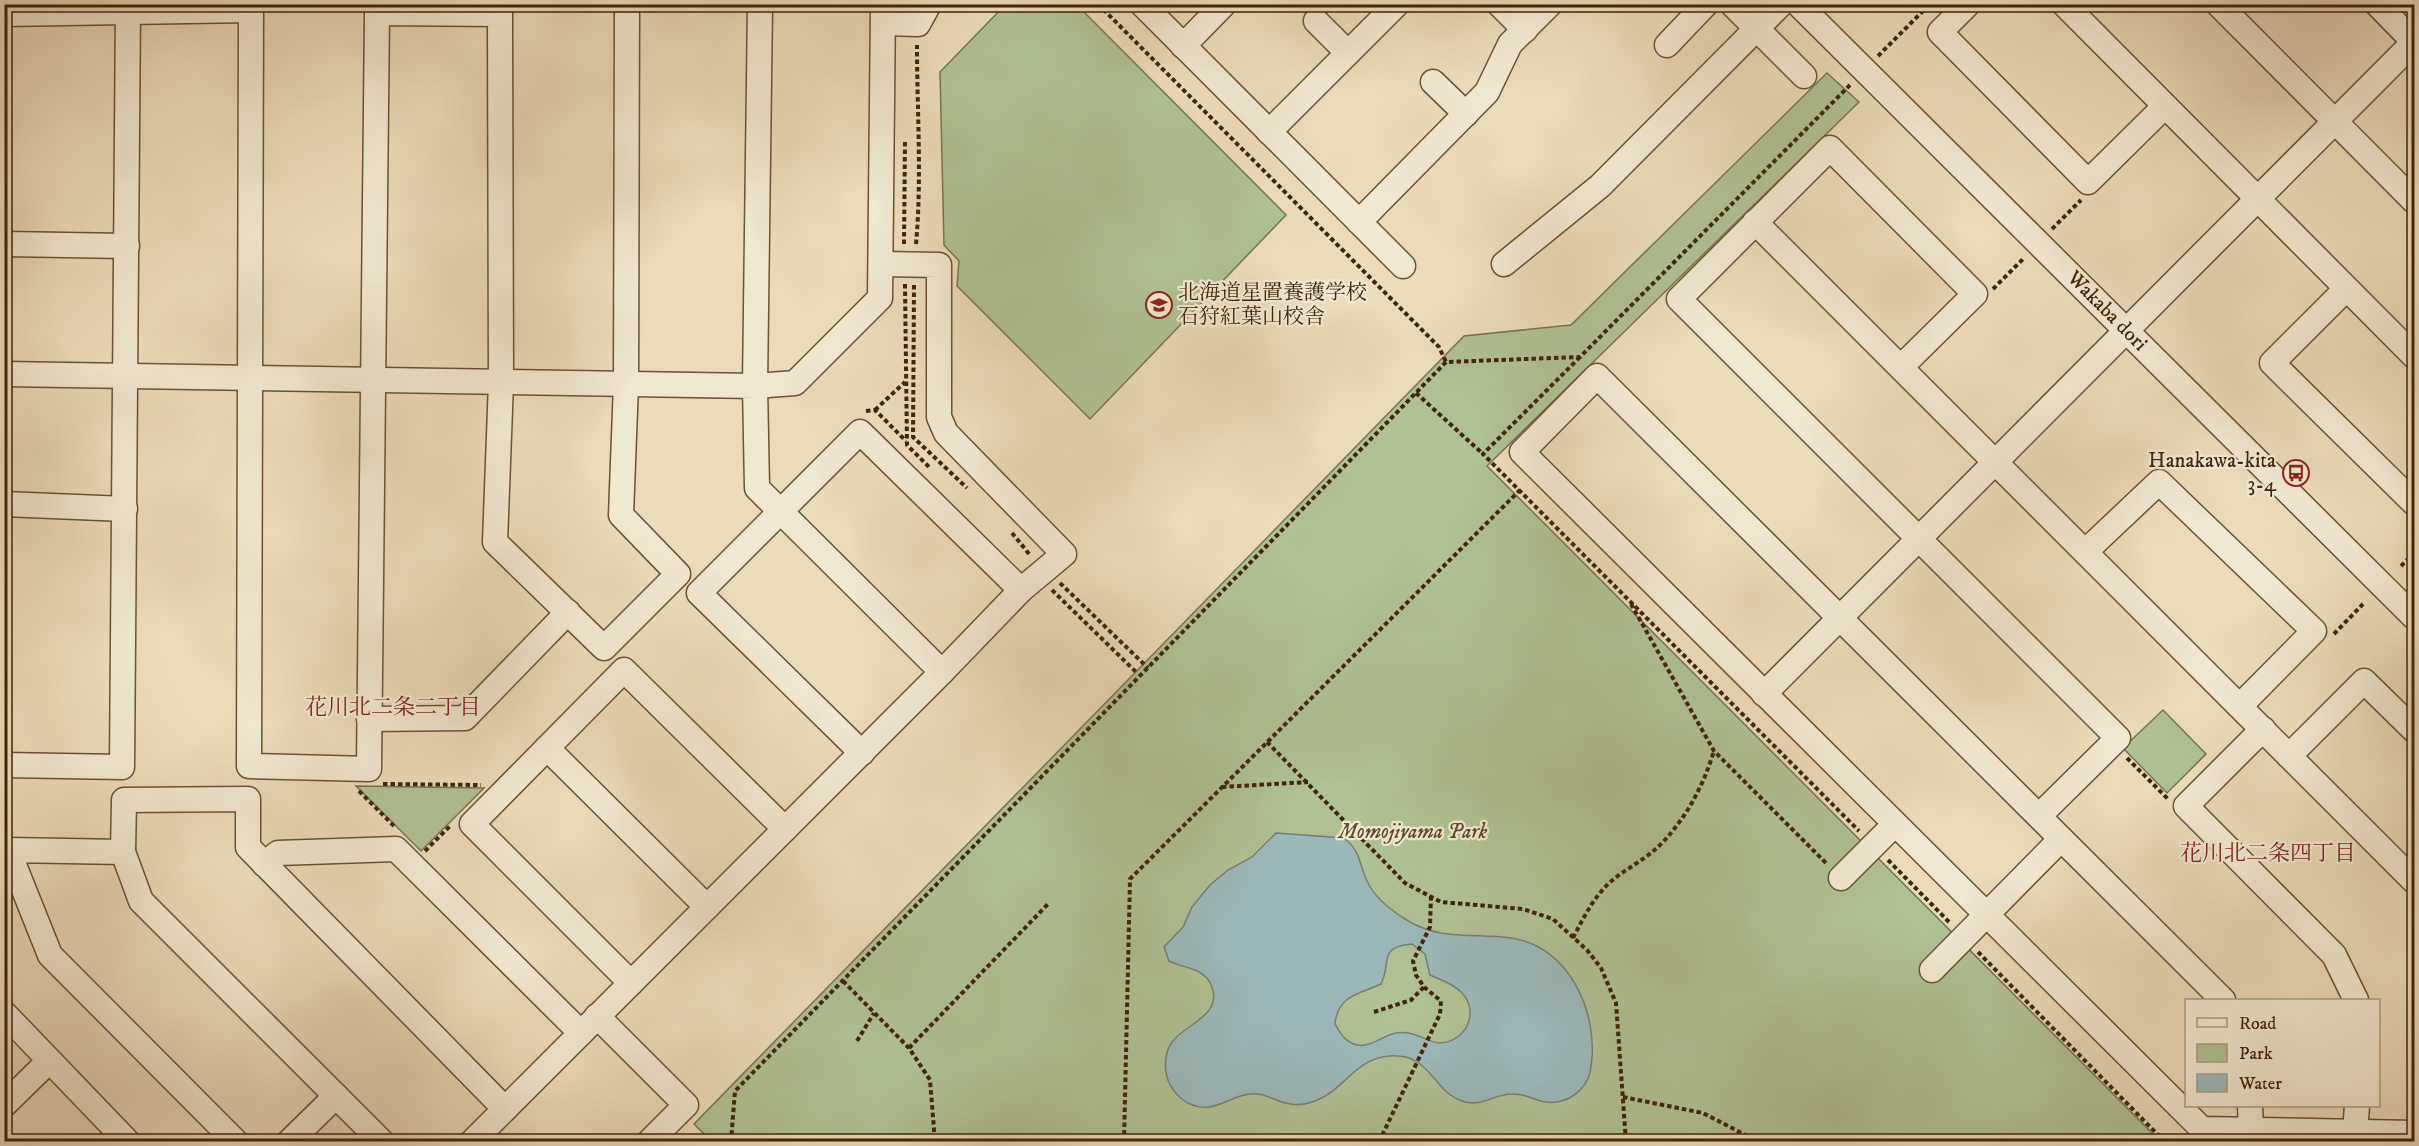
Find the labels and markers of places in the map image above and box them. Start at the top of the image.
place label: 北海道星置養護学校 石狩紅葉山校舎 [1178,280,1367,330]
school or university icon: 北海道星置養護学校 石狩紅葉山校舎 [1144,290,1174,320]
place label: Hanakawa-kita 3-4 [2148,448,2277,498]
bus stop icon: Hanakawa-kita 3-4 [2281,458,2311,488]

